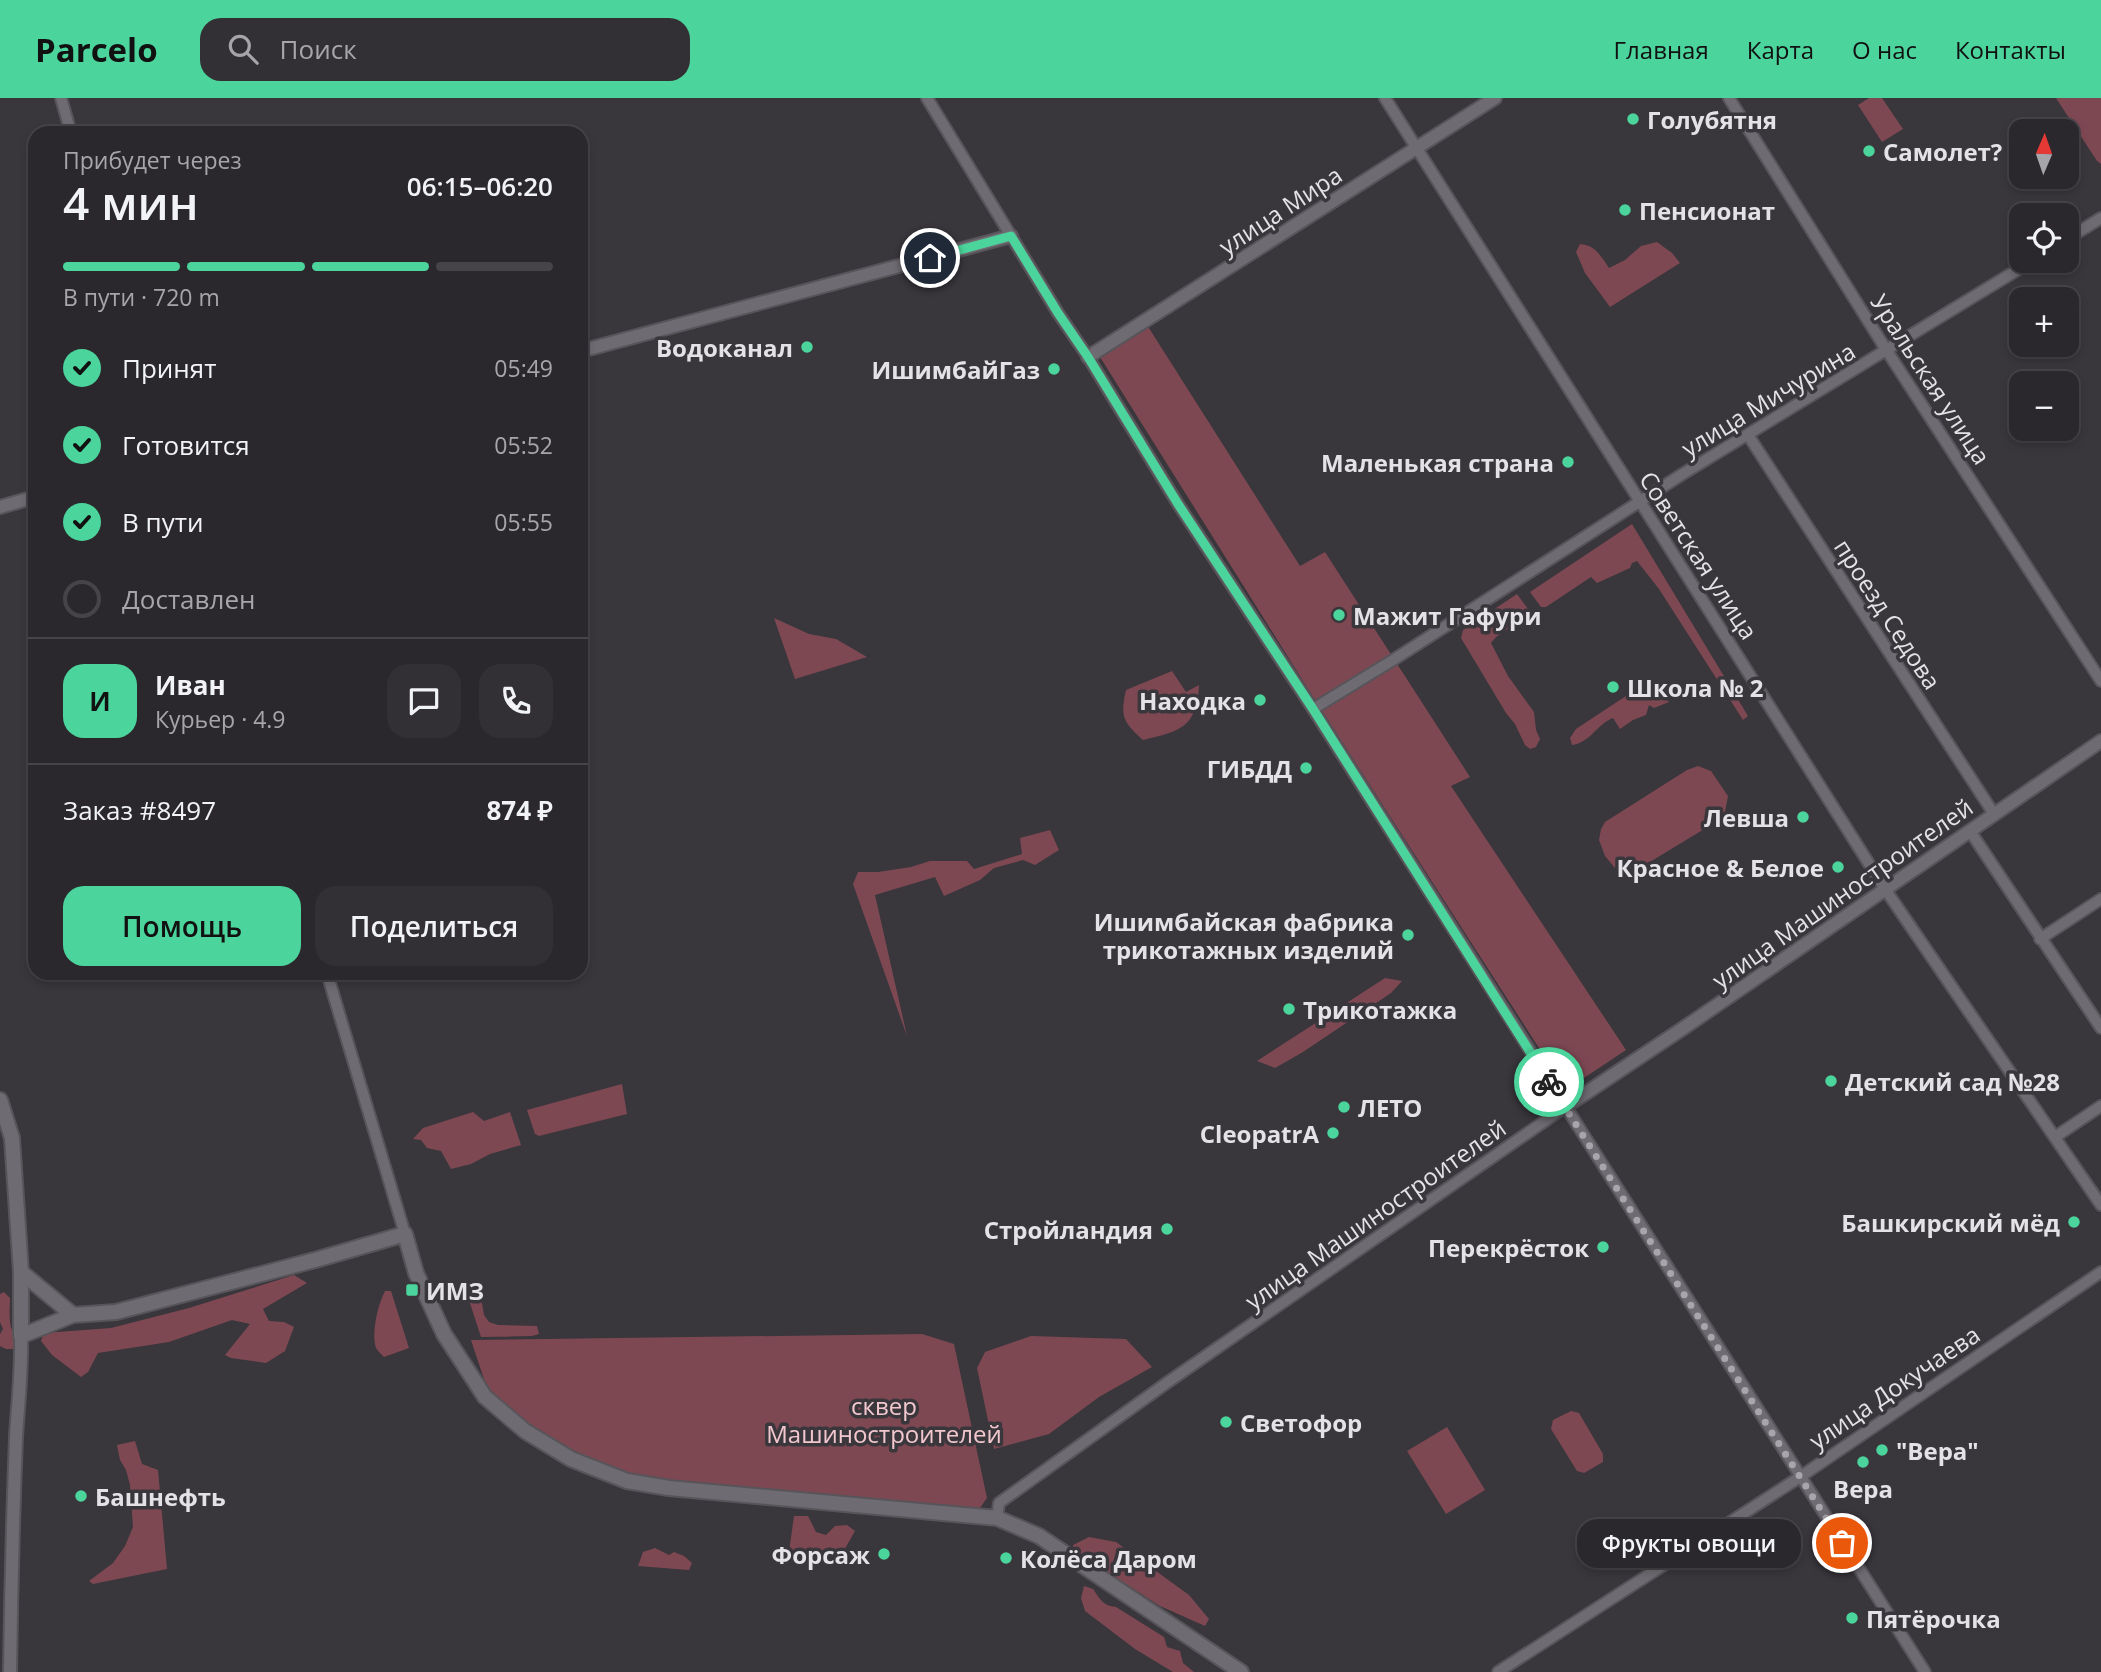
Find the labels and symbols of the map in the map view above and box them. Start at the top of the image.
place label: Голубятня [1647,103,1777,136]
marker: Голубятня [1625,111,1641,127]
north arrow [2009,119,2079,189]
place label: Самолет? [1883,135,2002,168]
marker: Самолет? [1861,143,1877,159]
street label: улица Мира [1212,158,1348,262]
place label: Пенсионат [1639,194,1775,227]
marker: Пенсионат [1617,202,1633,218]
pin [900,228,960,288]
street label: Уральская улица [1864,287,1998,471]
place label: Водоканал [656,331,793,364]
street label: улица Мичурина [1675,334,1861,464]
marker: Водоканал [799,339,815,355]
place label: ИшимбайГаз [871,353,1040,386]
marker: ИшимбайГаз [1046,361,1062,377]
place label: Маленькая страна [1321,446,1554,479]
marker: Маленькая страна [1560,454,1576,470]
street label: Советская улица [1632,465,1766,645]
street label: проезд Седова [1827,532,1949,696]
place label: Мажит Гафури [1353,599,1542,632]
marker: Мажит Гафури [1331,607,1347,623]
place label: Школа № 2 [1627,671,1763,704]
marker: Школа № 2 [1605,679,1621,695]
place label: Находка [1139,684,1246,717]
marker: Находка [1252,692,1268,708]
place label: ГИБДД [1207,752,1292,785]
marker: ГИБДД [1298,760,1314,776]
street label: улица Машиностроителей [1705,790,1979,996]
place label: Левша [1704,801,1789,834]
marker: Левша [1795,809,1811,825]
place label: Красное & Белое [1616,851,1824,884]
marker: Красное & Белое [1830,859,1846,875]
place label: Ишимбайская фабрика трикотажных изделий [1094,905,1394,966]
marker: Ишимбайская фабрика трикотажных изделий [1400,927,1416,943]
place label: Трикотажка [1303,993,1457,1026]
marker: Трикотажка [1281,1001,1297,1017]
courier [1514,1047,1584,1117]
place label: Детский сад №28 [1845,1065,2060,1098]
marker: Детский сад №28 [1823,1073,1839,1089]
place label: ЛЕТО [1358,1091,1422,1124]
marker: ЛЕТО [1336,1099,1352,1115]
street label: улица Машиностроителей [1238,1111,1512,1317]
place label: CleopatrA [1200,1117,1319,1150]
marker: CleopatrA [1325,1125,1341,1141]
place label: Башкирский мёд [1841,1206,2060,1239]
place label: Стройландия [984,1213,1153,1246]
marker: Башкирский мёд [2066,1214,2082,1230]
marker: Стройландия [1159,1221,1175,1237]
place label: Перекрёсток [1428,1231,1589,1264]
marker: Перекрёсток [1595,1239,1611,1255]
place label: ИМЗ [426,1274,484,1307]
marker: ИМЗ [404,1282,420,1298]
street label: улица Докучаева [1802,1318,1986,1456]
park label: сквер Машиностроителей [766,1389,1002,1450]
place label: Светофор [1240,1406,1362,1439]
marker: Светофор [1218,1414,1234,1430]
place label: "Вера" [1896,1434,1979,1467]
marker: "Вера" [1874,1442,1890,1458]
marker: Вера [1855,1454,1871,1470]
place label: Вера [1833,1472,1893,1505]
place label: Башнефть [95,1480,226,1513]
marker: Башнефть [73,1488,89,1504]
pin [1812,1513,1872,1573]
callout: Фрукты овощи [1576,1518,1800,1568]
place label: Форсаж [772,1538,870,1571]
place label: Колёса Даром [1020,1542,1197,1575]
marker: Форсаж [876,1546,892,1562]
marker: Колёса Даром [998,1550,1014,1566]
place label: Пятёрочка [1866,1602,2001,1635]
marker: Пятёрочка [1844,1610,1860,1626]

